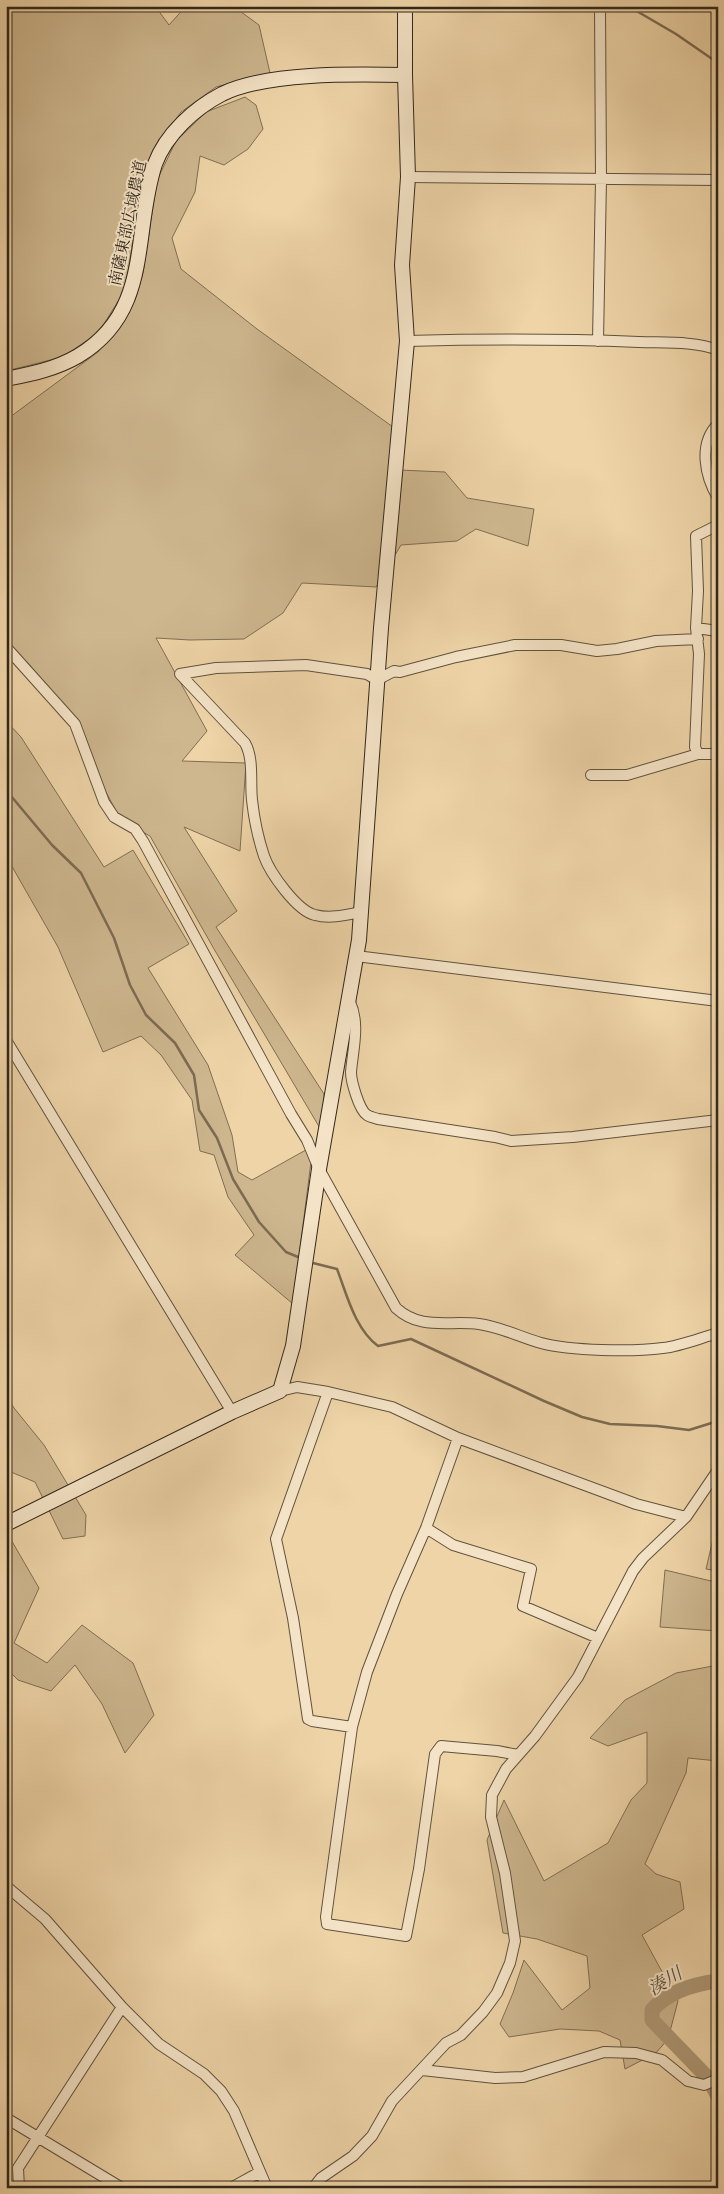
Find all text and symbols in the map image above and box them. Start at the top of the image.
street label: 南薩東部広域農道 [104,158,150,288]
water label: 湊川 [644,1961,688,2000]

